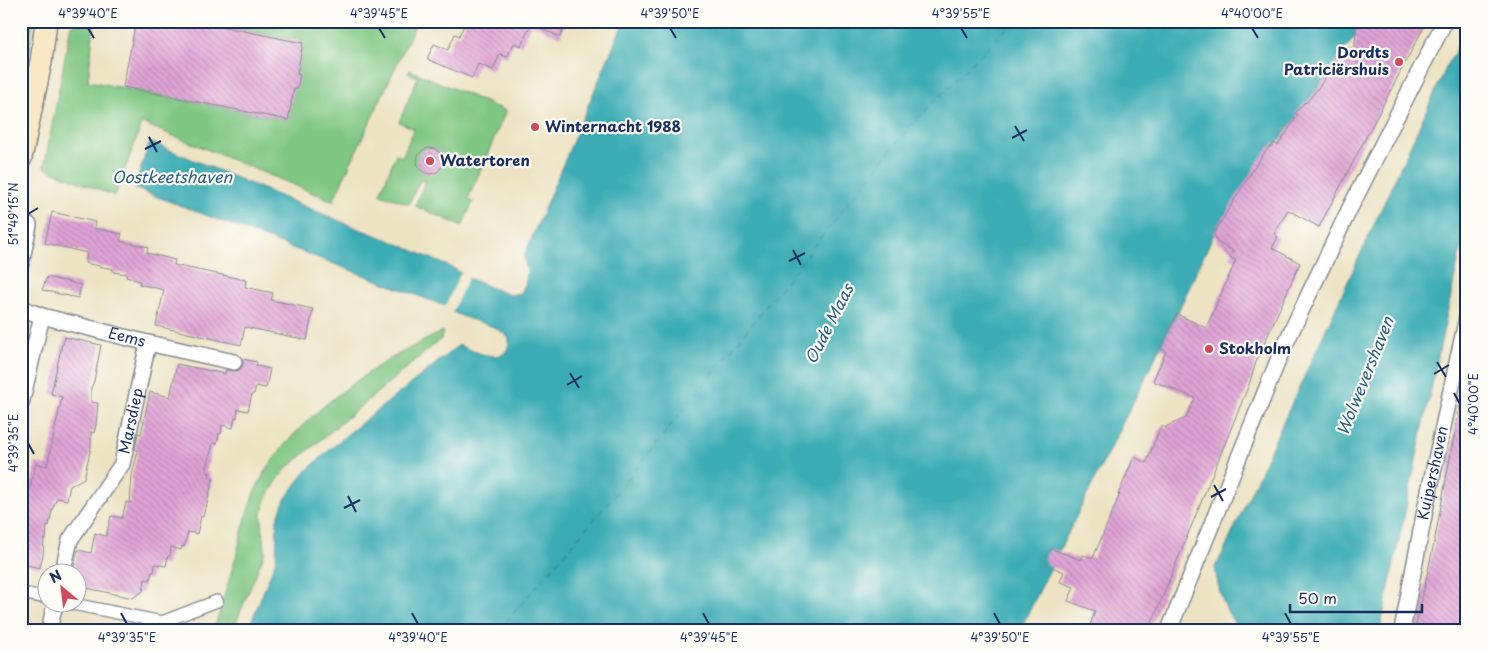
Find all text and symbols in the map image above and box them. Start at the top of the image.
text: 4°39'40"E [58,4,118,22]
text: 4°39'45"E [350,4,408,22]
text: 4°39'50"E [640,4,700,22]
text: 4°39'55"E [932,4,990,22]
text: 4°40'00"E [1221,4,1283,22]
place label: Dordts Patriciërshuis [1284,40,1389,80]
marker: Dordts Patriciërshuis [1393,56,1405,68]
place label: Winternacht 1988 [545,114,681,137]
marker: Winternacht 1988 [529,121,541,133]
place label: Watertoren [440,148,530,171]
marker: Watertoren [424,155,436,167]
water label: Oostkeetshaven [112,164,233,188]
text: 51°49'15"N [4,182,22,246]
water label: Oude Maas [798,278,859,368]
water label: Wolwevershaven [1329,311,1399,439]
street label: Eems [106,320,148,352]
place label: Stokholm [1219,336,1291,359]
marker: Stokholm [1203,343,1215,355]
text: 4°40'00"E [1464,373,1482,435]
street label: Marsdiep [112,386,148,456]
text: 4°39'35"E [4,414,22,472]
street label: Kuipershaven [1410,424,1453,522]
north arrow [38,564,88,614]
text: N [46,564,65,588]
scale bar [1290,581,1423,613]
text: 50 m [1298,586,1337,609]
text: 4°39'35"E [98,628,156,646]
text: 4°39'40"E [388,628,448,646]
text: 4°39'45"E [680,628,738,646]
text: 4°39'50"E [970,628,1030,646]
text: 4°39'55"E [1262,628,1320,646]

